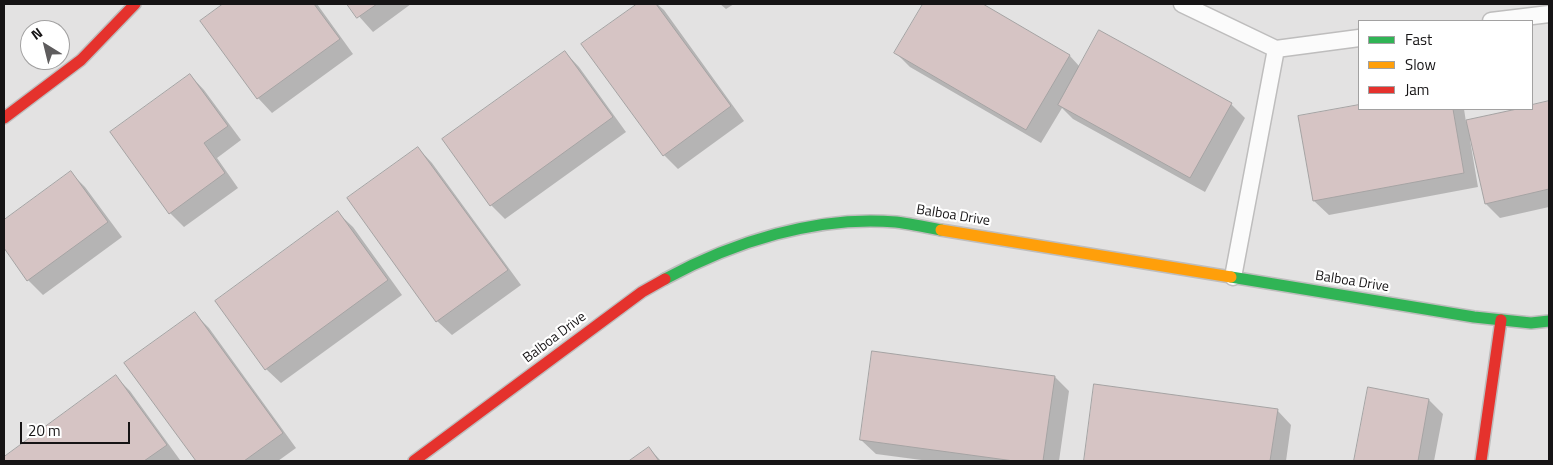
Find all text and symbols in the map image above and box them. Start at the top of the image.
north arrow [20,20,70,70]
legend [1358,20,1533,110]
text: N [26,22,47,45]
text: Fast [1405,28,1432,51]
text: Slow [1405,53,1436,76]
text: Jam [1405,78,1429,101]
street label: Balboa Drive [915,202,991,230]
street label: Balboa Drive [1314,268,1390,296]
street label: Balboa Drive [520,309,590,367]
scale bar [22,412,132,444]
text: 20 m [28,419,61,442]

